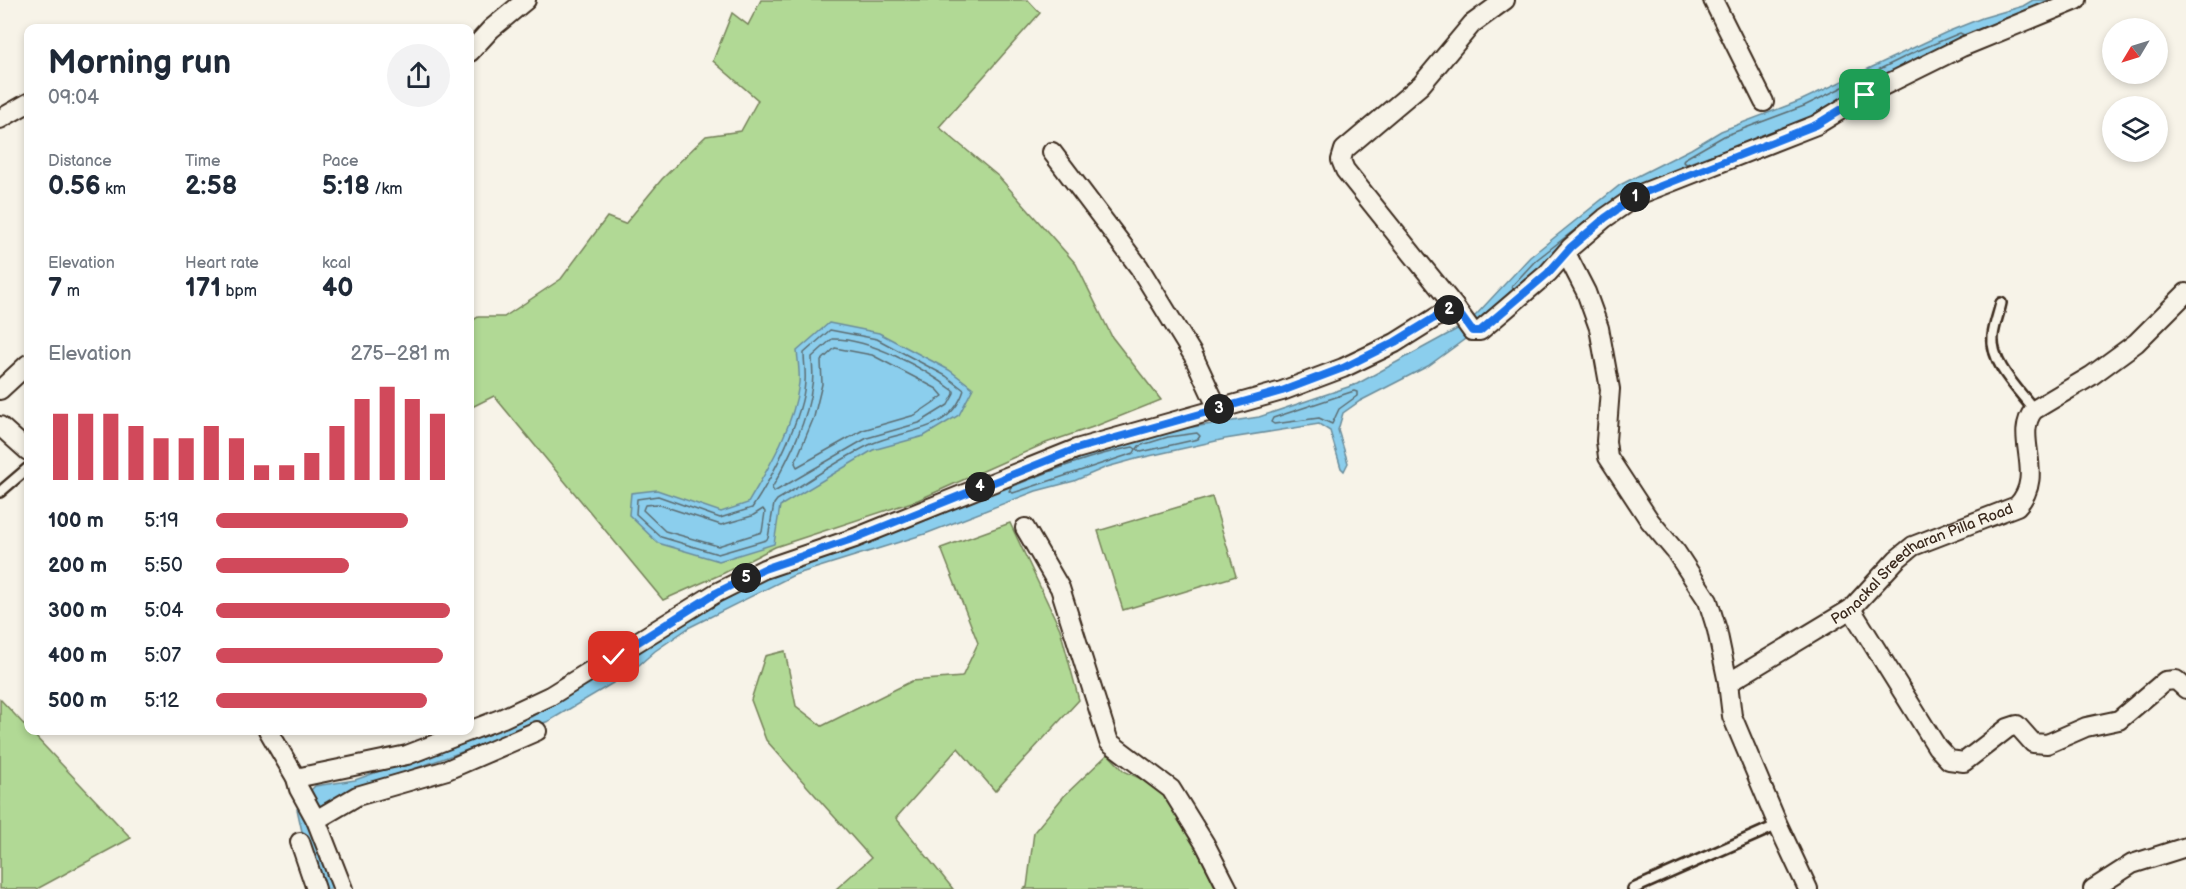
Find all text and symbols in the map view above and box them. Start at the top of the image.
north arrow [2102,18,2168,84]
map controls [2102,18,2168,162]
text: Morning run [48,43,231,83]
button: share [387,44,450,107]
pin [1839,69,1890,120]
icon: arrive [1848,78,1881,111]
text: 09:04 [48,86,99,110]
button: layers [2102,96,2168,162]
text: Distance [48,152,112,171]
text: Time [185,152,220,171]
text: Pace [322,152,358,171]
text: 0.56 [48,171,101,202]
text: 2:58 [185,171,237,202]
text: 5:18 [322,171,370,202]
text: km [101,180,126,199]
text: /km [370,180,402,199]
pin: 1 [1620,182,1650,212]
text: 1 [1632,187,1638,206]
text: Elevation [48,254,115,273]
text: Heart rate [185,254,259,273]
text: kcal [322,254,351,273]
text: 7 [48,273,62,304]
text: 171 [185,273,221,304]
text: 40 [322,273,354,304]
text: m [62,282,80,301]
text: bpm [221,282,257,301]
pin: 2 [1434,295,1464,325]
text: 2 [1444,300,1454,319]
text: Elevation [48,342,131,366]
text: 275–281 m [351,342,450,366]
pin: 3 [1204,394,1234,424]
text: 3 [1214,399,1224,418]
pin: 4 [965,472,995,502]
text: 4 [975,477,985,496]
street label: Panackal Sreedharan Pilla Road [1827,499,2016,629]
text: 100 m [48,509,104,533]
text: 5:19 [144,509,179,533]
text: 200 m [48,554,107,578]
text: 5:50 [144,554,183,578]
pin: 5 [731,563,761,593]
text: 5 [741,568,751,587]
text: 300 m [48,599,107,623]
text: 5:04 [144,599,183,623]
pin [588,631,639,682]
icon: check [597,640,630,673]
text: 400 m [48,644,107,668]
text: 5:07 [144,644,181,668]
text: 500 m [48,689,107,713]
text: 5:12 [144,689,179,713]

